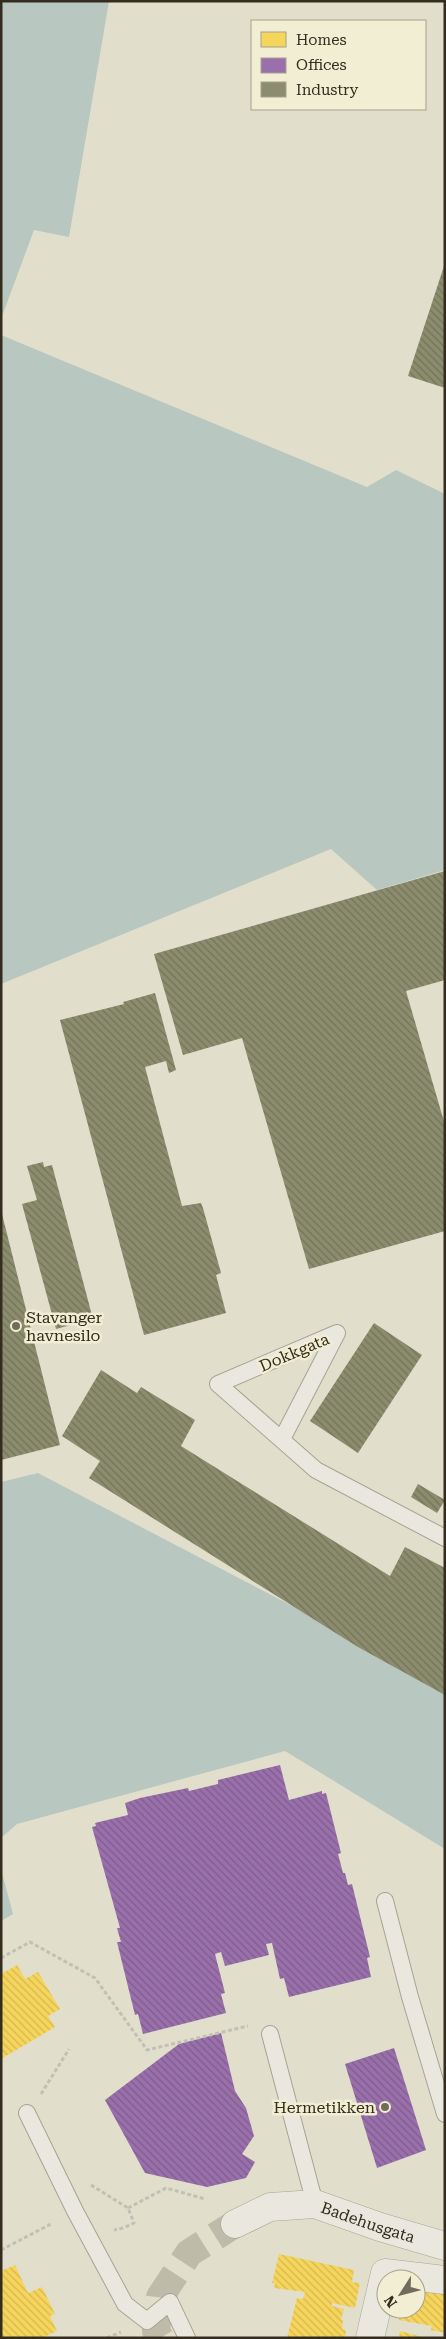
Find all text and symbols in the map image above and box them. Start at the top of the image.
legend [251,20,426,110]
text: Homes [296,31,347,49]
text: Offices [296,56,347,74]
text: Industry [296,81,358,99]
place label: Stavanger havnesilo [26,1308,102,1345]
marker: Stavanger havnesilo [10,1320,22,1332]
street label: Dokkgata [256,1329,332,1376]
place label: Hermetikken [274,2098,375,2117]
marker: Hermetikken [379,2101,391,2113]
street label: Badehusgata [318,2198,417,2247]
north arrow [376,2269,426,2319]
text: N [381,2292,400,2311]

